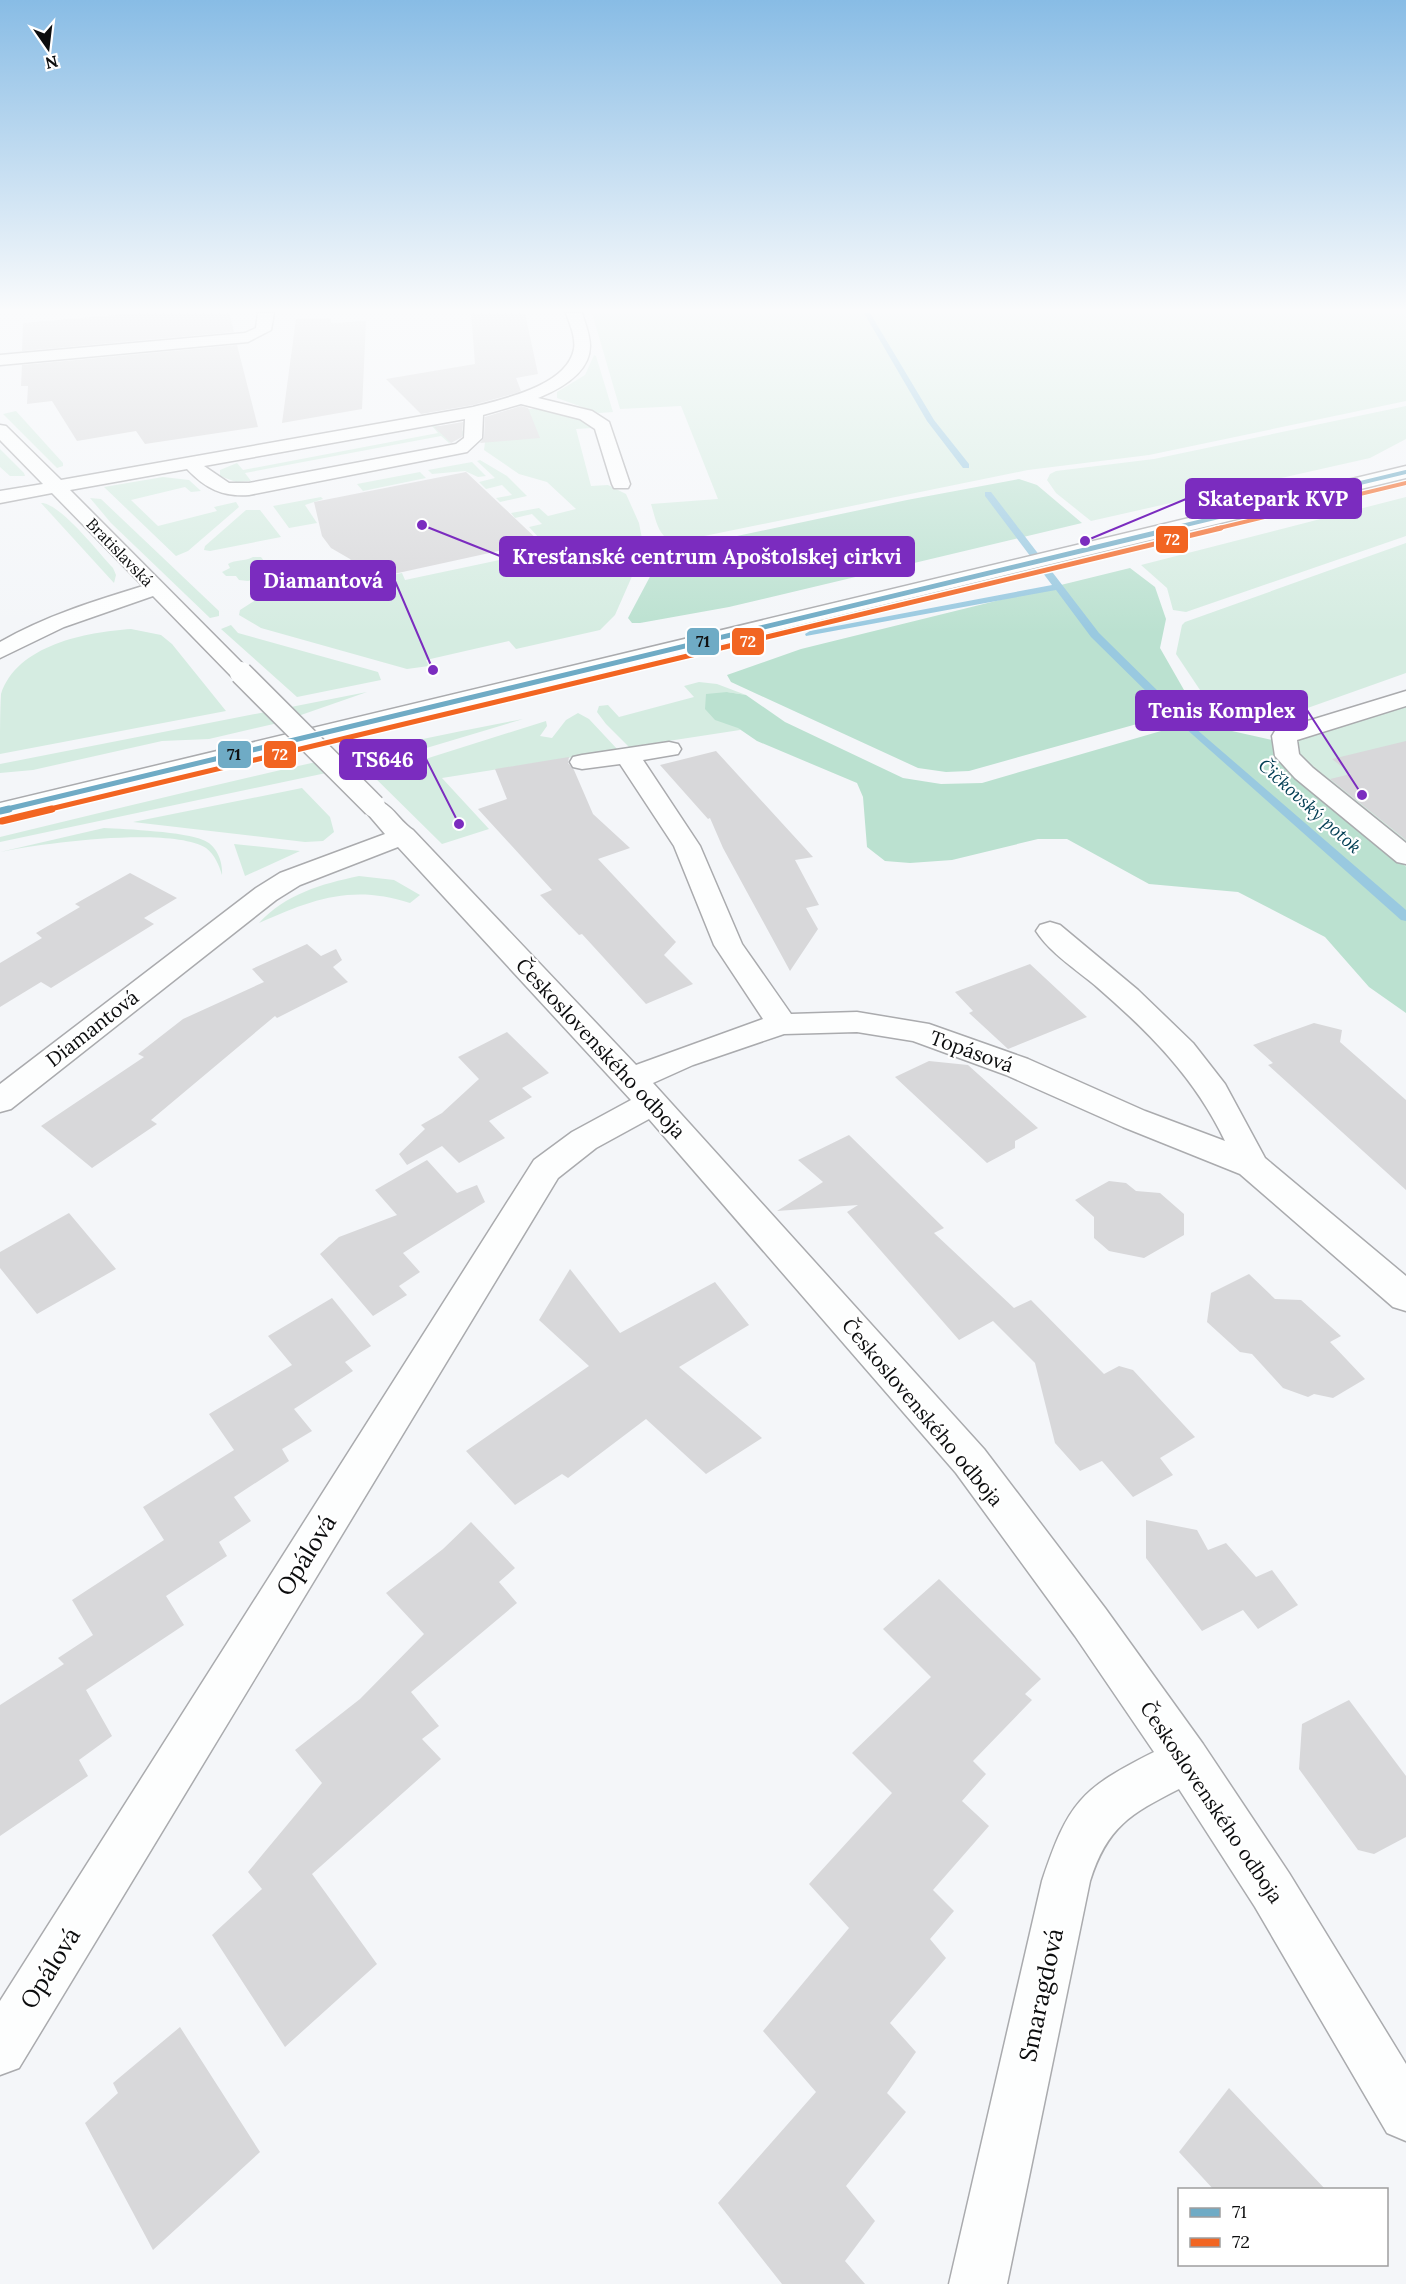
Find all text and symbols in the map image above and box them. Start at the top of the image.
north arrow [18,18,78,78]
text: N [43,51,60,74]
callout: Skatepark KVP [1186,479,1361,518]
text: Skatepark KVP [1198,485,1349,512]
street label: Bratislavská [82,514,158,590]
line badge: 72 [1155,525,1189,554]
text: 72 [1164,529,1180,549]
callout: Kresťanské centrum Apoštolskej cirkvi [500,537,914,576]
text: Kresťanské centrum Apoštolskej cirkvi [512,543,902,570]
callout: Diamantová [251,561,395,600]
text: Diamantová [263,567,383,594]
line badge: 71 [686,627,720,656]
line badge: 72 [731,627,765,656]
text: 71 [696,631,710,651]
text: 72 [740,631,756,651]
callout: Tenis Komplex [1136,691,1307,730]
text: Tenis Komplex [1148,697,1296,724]
line badge: 71 [217,740,252,769]
line badge: 72 [263,740,297,769]
callout: TS646 [340,740,426,779]
text: 71 [227,744,241,764]
text: 72 [272,744,288,764]
text: TS646 [352,746,414,773]
water label: Čičkovský potok [1254,754,1366,858]
street label: Československého odboja [511,953,691,1143]
street label: Diamantová [41,984,143,1072]
street label: Topásová [927,1024,1017,1078]
street label: Československého odboja [837,1313,1009,1511]
street label: Opálová [269,1508,343,1602]
street label: Československého odboja [1135,1696,1289,1908]
street label: Opálová [13,1921,87,2015]
street label: Smaragdová [1012,1925,1070,2065]
legend [1178,2188,1388,2266]
text: 71 [1232,2200,1247,2223]
text: 72 [1232,2230,1250,2253]

